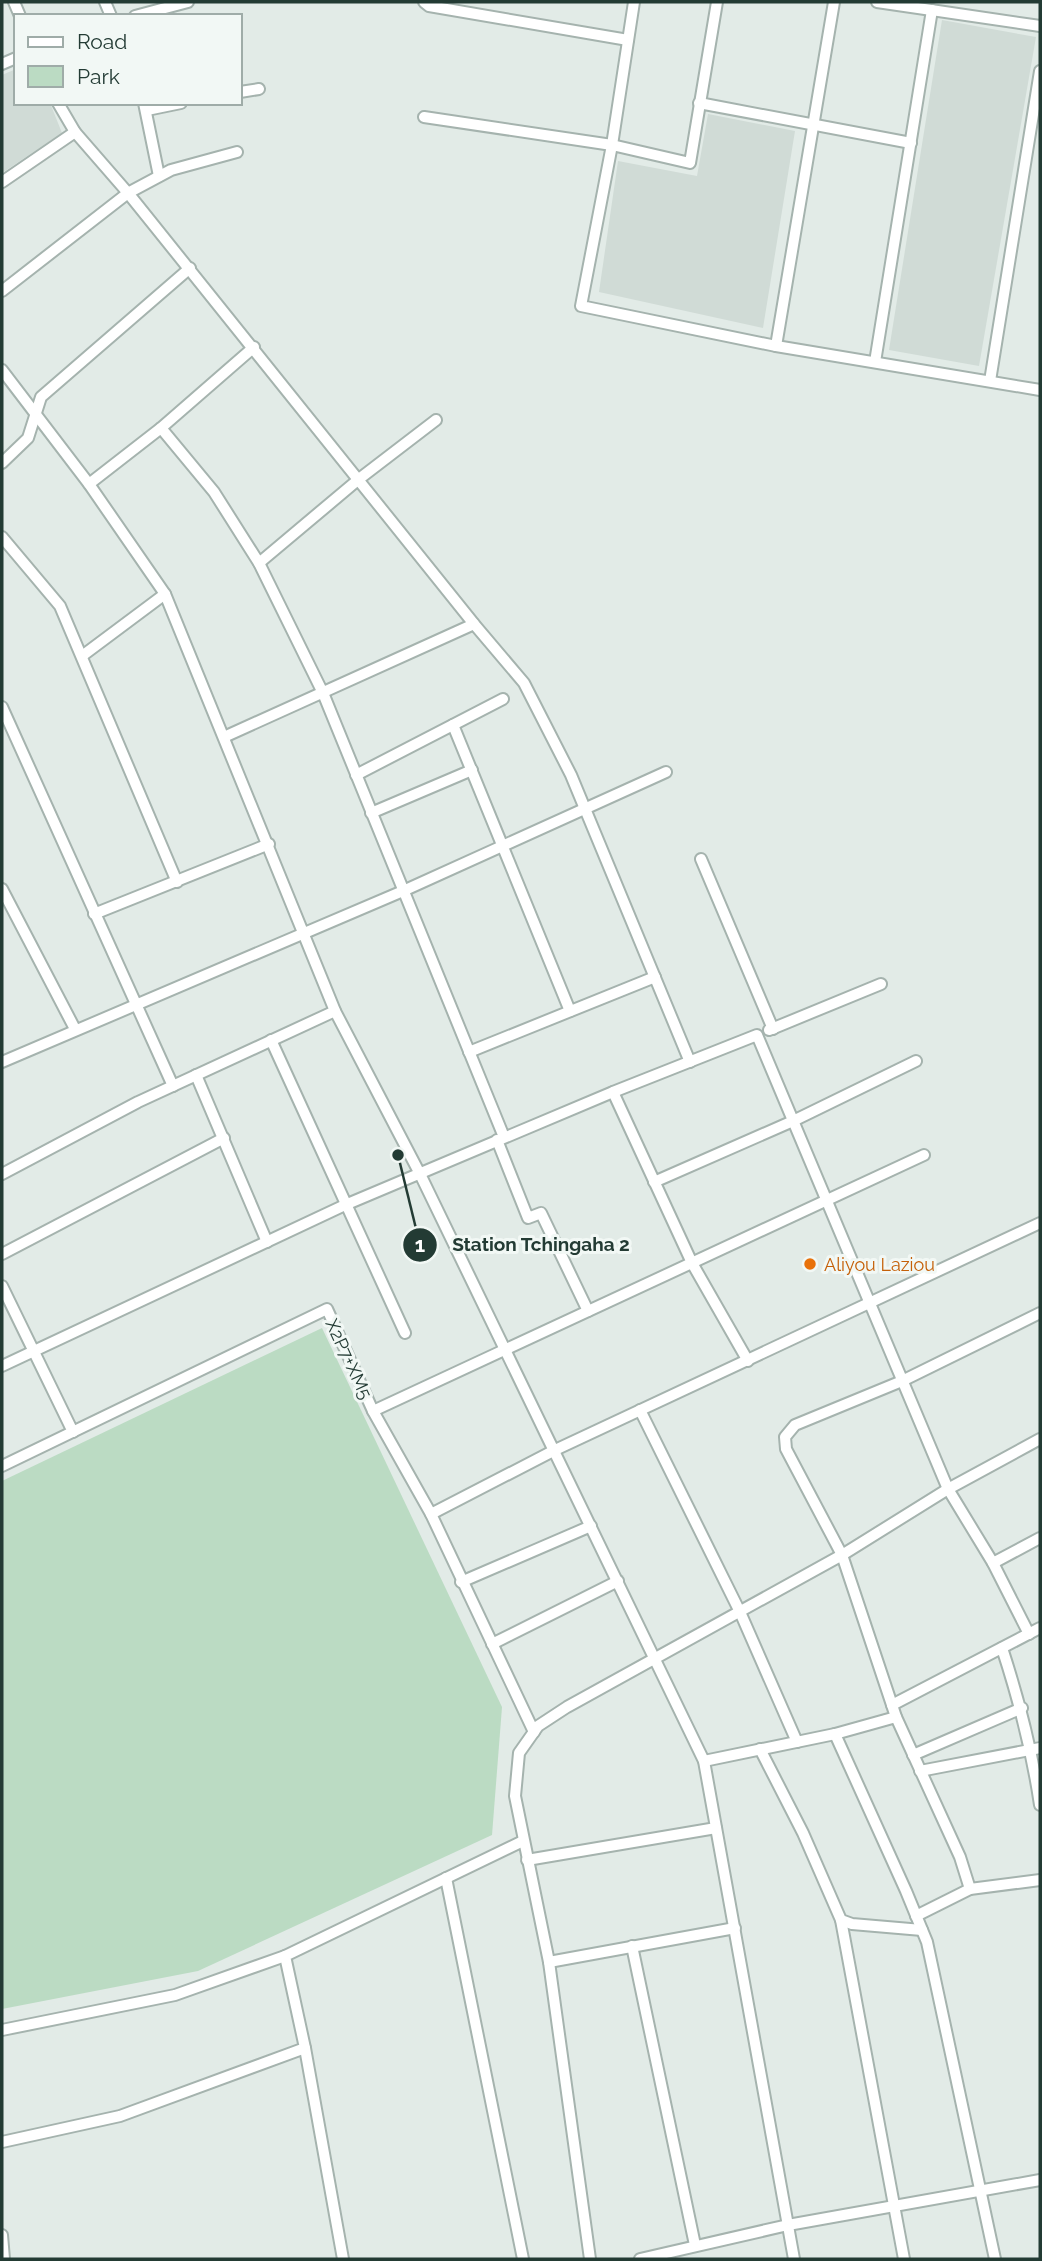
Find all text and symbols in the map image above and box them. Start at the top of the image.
legend [14,14,242,105]
text: Road [77,29,127,54]
text: Park [77,64,120,89]
callout: Station Tchingaha 2 [403,1225,644,1265]
text: 1 [415,1232,425,1257]
text: Station Tchingaha 2 [452,1233,630,1255]
place label: Aliyou Laziou [824,1254,935,1275]
marker: Aliyou Laziou [802,1256,818,1272]
street label: X2P7+XM5 [321,1316,377,1402]

